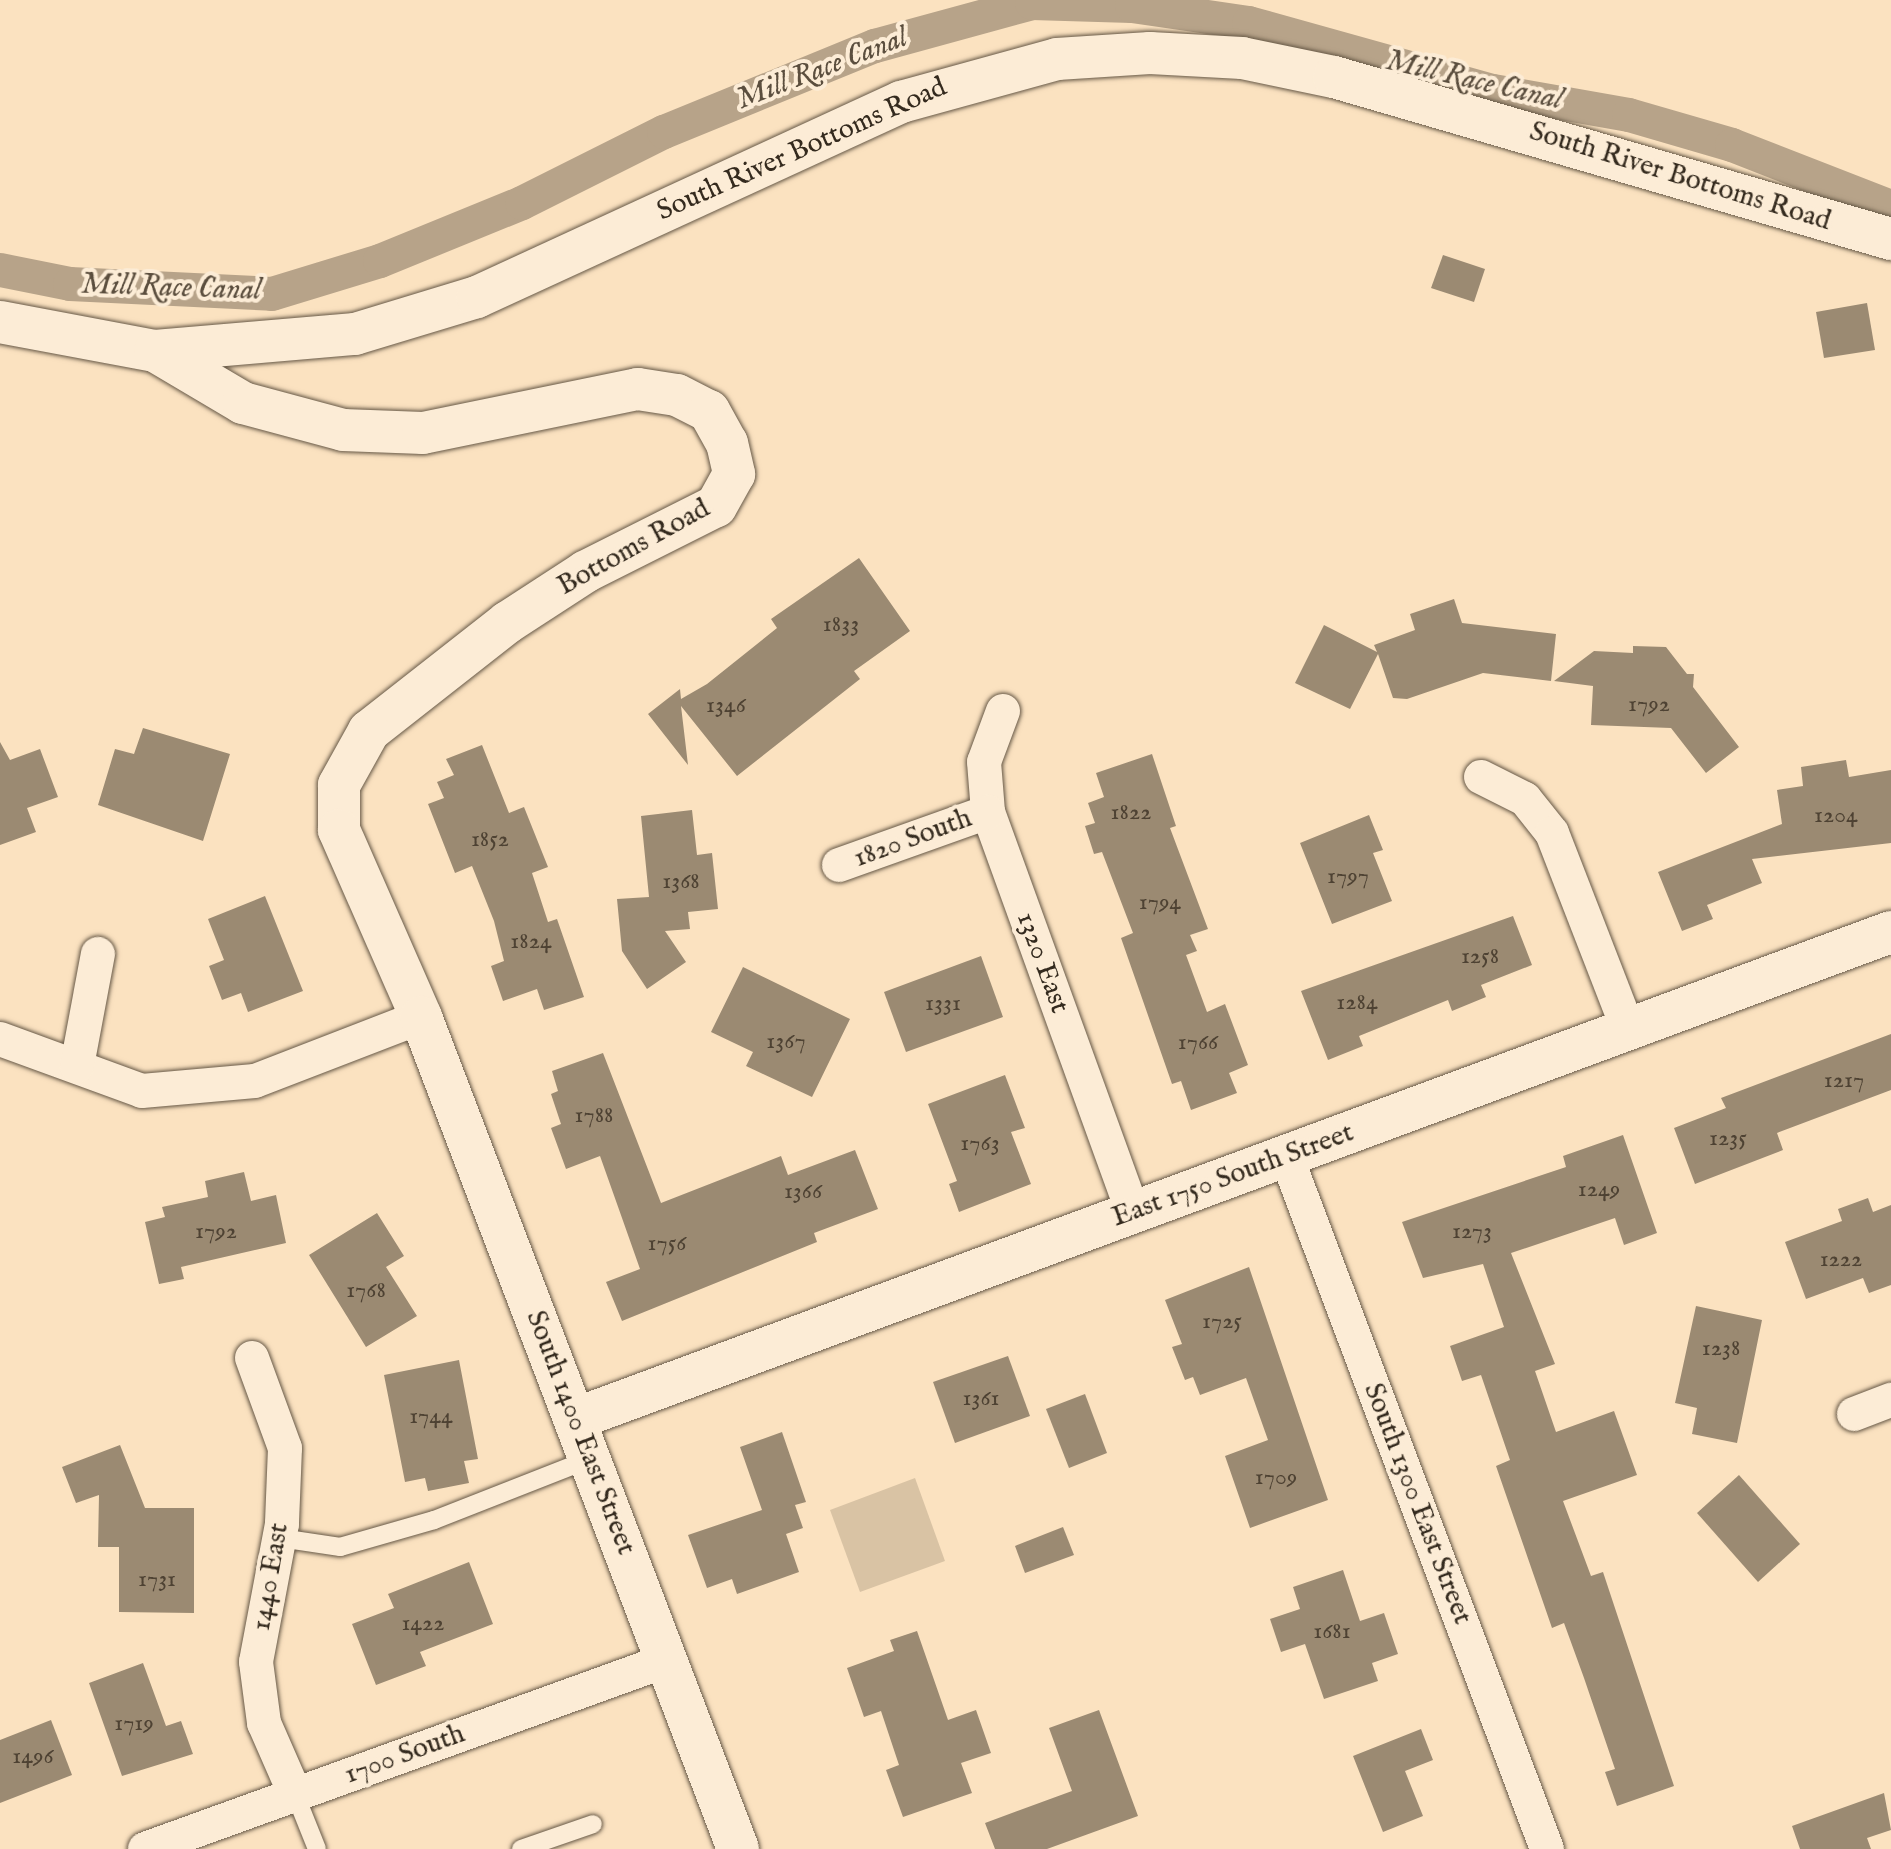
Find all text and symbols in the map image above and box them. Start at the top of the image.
water label: Mill Race Canal [731,20,913,118]
water label: Mill Race Canal [1382,43,1566,119]
street label: South River Bottoms Road [652,71,952,229]
street label: South River Bottoms Road [1525,115,1835,239]
water label: Mill Race Canal [80,267,262,309]
street label: Bottoms Road [552,492,716,604]
house number: 1833 [823,611,859,639]
house number: 1792 [1628,691,1670,719]
house number: 1346 [706,692,746,720]
house number: 1822 [1111,799,1151,827]
street label: 1820 South [850,802,976,876]
house number: 1204 [1814,802,1858,830]
house number: 1852 [471,826,509,854]
house number: 1797 [1327,863,1369,891]
house number: 1368 [662,868,700,896]
house number: 1794 [1139,889,1181,917]
street label: 1320 East [1008,908,1076,1018]
house number: 1824 [510,928,552,956]
house number: 1258 [1461,943,1499,971]
house number: 1284 [1336,989,1378,1017]
house number: 1331 [925,990,961,1018]
house number: 1367 [766,1028,806,1056]
house number: 1766 [1178,1029,1218,1057]
house number: 1217 [1824,1067,1864,1095]
house number: 1788 [575,1102,613,1130]
street label: East 1750 South Street [1108,1117,1358,1235]
house number: 1235 [1709,1125,1747,1153]
house number: 1763 [960,1130,1000,1158]
house number: 1249 [1578,1176,1620,1204]
house number: 1366 [784,1178,822,1206]
house number: 1792 [195,1218,237,1246]
house number: 1273 [1452,1218,1492,1246]
house number: 1756 [648,1230,686,1258]
house number: 1222 [1820,1246,1862,1274]
house number: 1768 [346,1277,386,1305]
street label: South 1400 East Street [518,1306,642,1560]
house number: 1725 [1202,1308,1242,1336]
house number: 1238 [1702,1335,1740,1363]
street label: South 1300 East Street [1356,1379,1478,1629]
house number: 1361 [963,1385,999,1413]
house number: 1744 [409,1403,453,1431]
house number: 1709 [1255,1464,1297,1492]
street label: 1440 East [245,1521,297,1633]
house number: 1731 [138,1566,176,1594]
house number: 1422 [401,1610,445,1638]
house number: 1681 [1313,1618,1351,1646]
house number: 1719 [114,1710,154,1738]
street label: 1700 South [340,1718,470,1792]
house number: 1496 [12,1743,54,1771]

